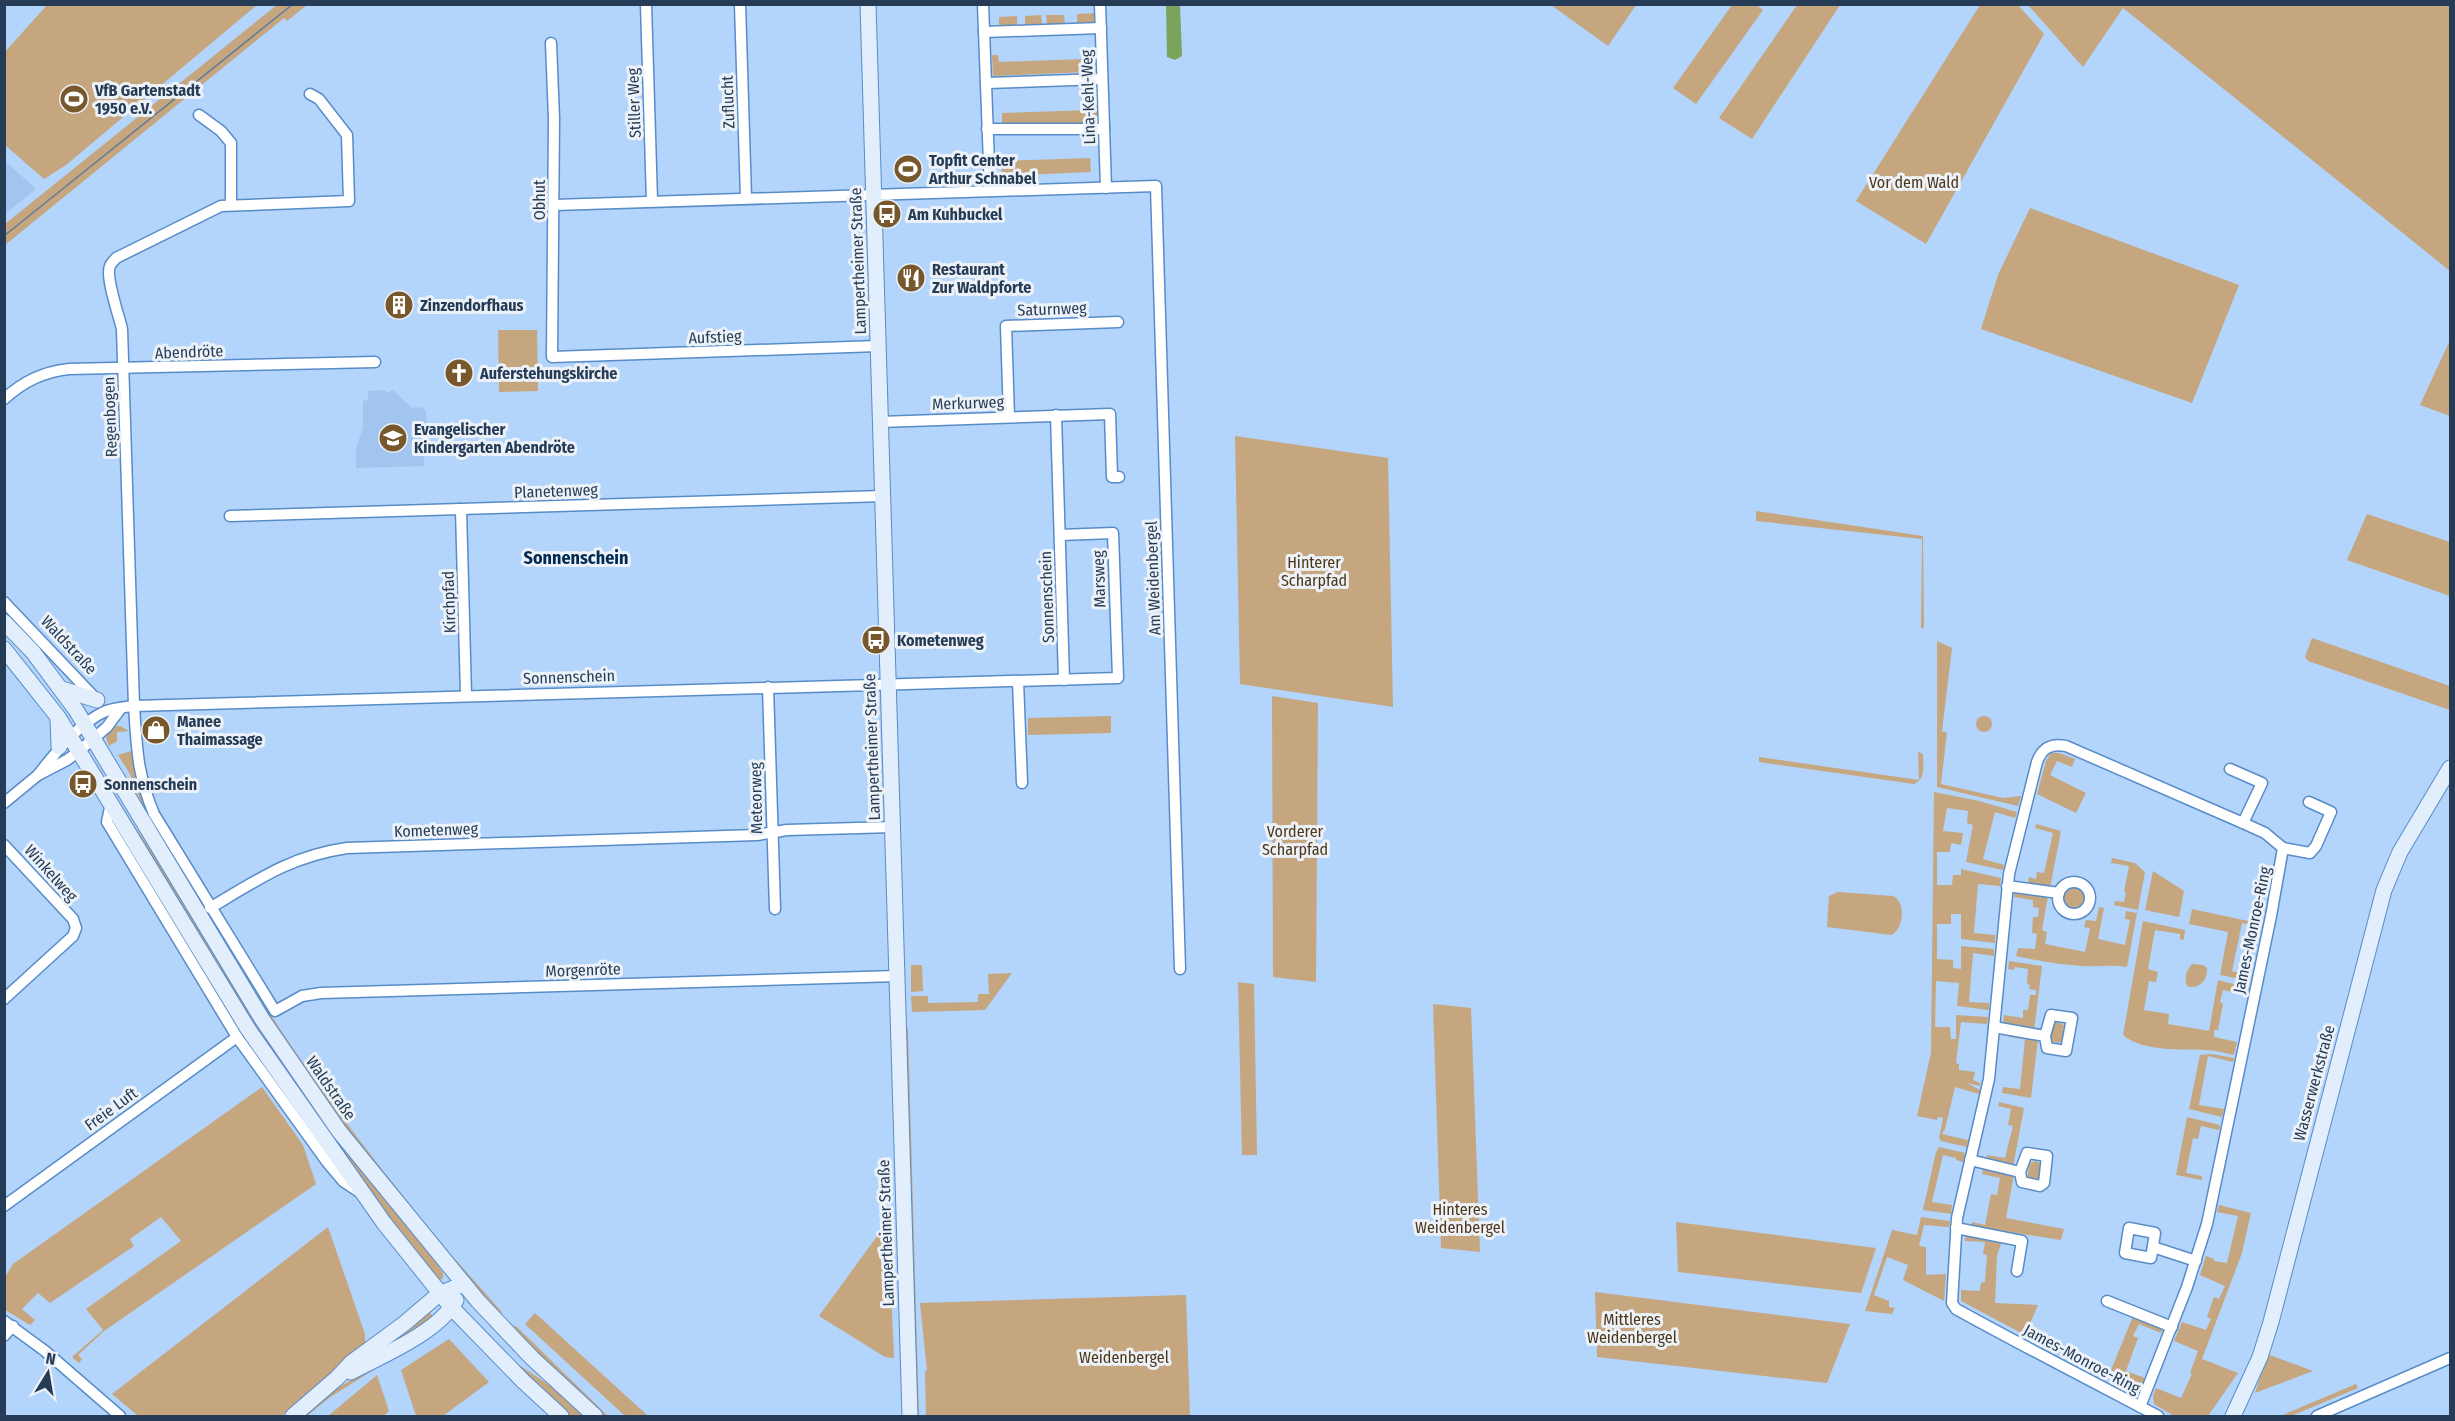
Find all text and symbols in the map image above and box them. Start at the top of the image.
street label: Lina-Kehl-Weg [1077,49,1099,145]
street label: Stiller Weg [623,67,645,138]
street label: Zuflucht [718,74,738,129]
place label: VfB Gartenstadt 1950 e.V. [94,81,201,118]
sports icon: VfB Gartenstadt 1950 e.V. [58,83,90,115]
place label: Topfit Center Arthur Schnabel [928,151,1037,188]
sports icon: Topfit Center Arthur Schnabel [892,153,924,185]
park label: Vor dem Wald [1869,173,1959,192]
street label: Obhut [530,179,549,220]
street label: Lampertheimer Straße [846,187,870,335]
bus stop icon: Am Kuhbuckel [871,198,903,230]
place label: Am Kuhbuckel [907,205,1003,224]
place label: Restaurant Zur Waldpforte [932,260,1031,297]
restaurant icon: Restaurant Zur Waldpforte [895,262,927,294]
building icon: Zinzendorfhaus [383,289,415,321]
place label: Zinzendorfhaus [420,296,523,315]
street label: Saturnweg [1017,298,1087,320]
street label: Aufstieg [688,327,742,347]
street label: Abendröte [155,341,224,363]
church icon: Auferstehungskirche [443,357,475,389]
place label: Auferstehungskirche [479,364,617,383]
street label: Regenbogen [99,376,121,458]
street label: Merkurweg [932,392,1005,414]
place label: Evangelischer Kindergarten Abendröte [414,420,575,457]
school or university icon: Evangelischer Kindergarten Abendröte [377,422,409,454]
street label: Planetenweg [514,480,599,502]
street label: Am Weidenbergel [1142,521,1164,635]
district label: Sonnenschein [524,547,628,569]
street label: Marsweg [1088,550,1109,608]
street label: Sonnenschein [1036,551,1058,643]
park label: Hinterer Scharpfad [1281,553,1347,590]
street label: Kirchpfad [438,570,460,634]
street label: Waldstraße [37,612,101,678]
bus stop icon: Kometenweg [860,624,892,656]
place label: Kometenweg [897,631,984,650]
street label: Sonnenschein [523,666,615,688]
street label: Lampertheimer Straße [860,673,884,821]
place label: Manee Thaimassage [177,712,263,749]
shop icon: Manee Thaimassage [140,714,172,746]
street label: Meteorweg [746,761,766,834]
bus stop icon: Sonnenschein [67,768,99,800]
place label: Sonnenschein [104,775,197,794]
street label: Kometenweg [394,819,479,841]
park label: Vorderer Scharpfad [1262,822,1328,859]
street label: Winkelweg [21,841,82,906]
street label: James-Monroe-Ring [2229,864,2275,995]
street label: Morgenröte [545,959,621,981]
street label: Wasserwerkstraße [2289,1023,2339,1143]
street label: Waldstraße [302,1052,360,1124]
street label: Freie Luft [81,1083,142,1134]
street label: Lampertheimer Straße [874,1159,898,1307]
park label: Hinteres Weidenbergel [1415,1200,1505,1237]
park label: Mittleres Weidenbergel [1587,1310,1677,1347]
street label: James-Monroe-Ring [2020,1320,2144,1398]
north arrow [18,1343,78,1403]
park label: Weidenbergel [1079,1348,1169,1367]
text: N [44,1349,57,1369]

